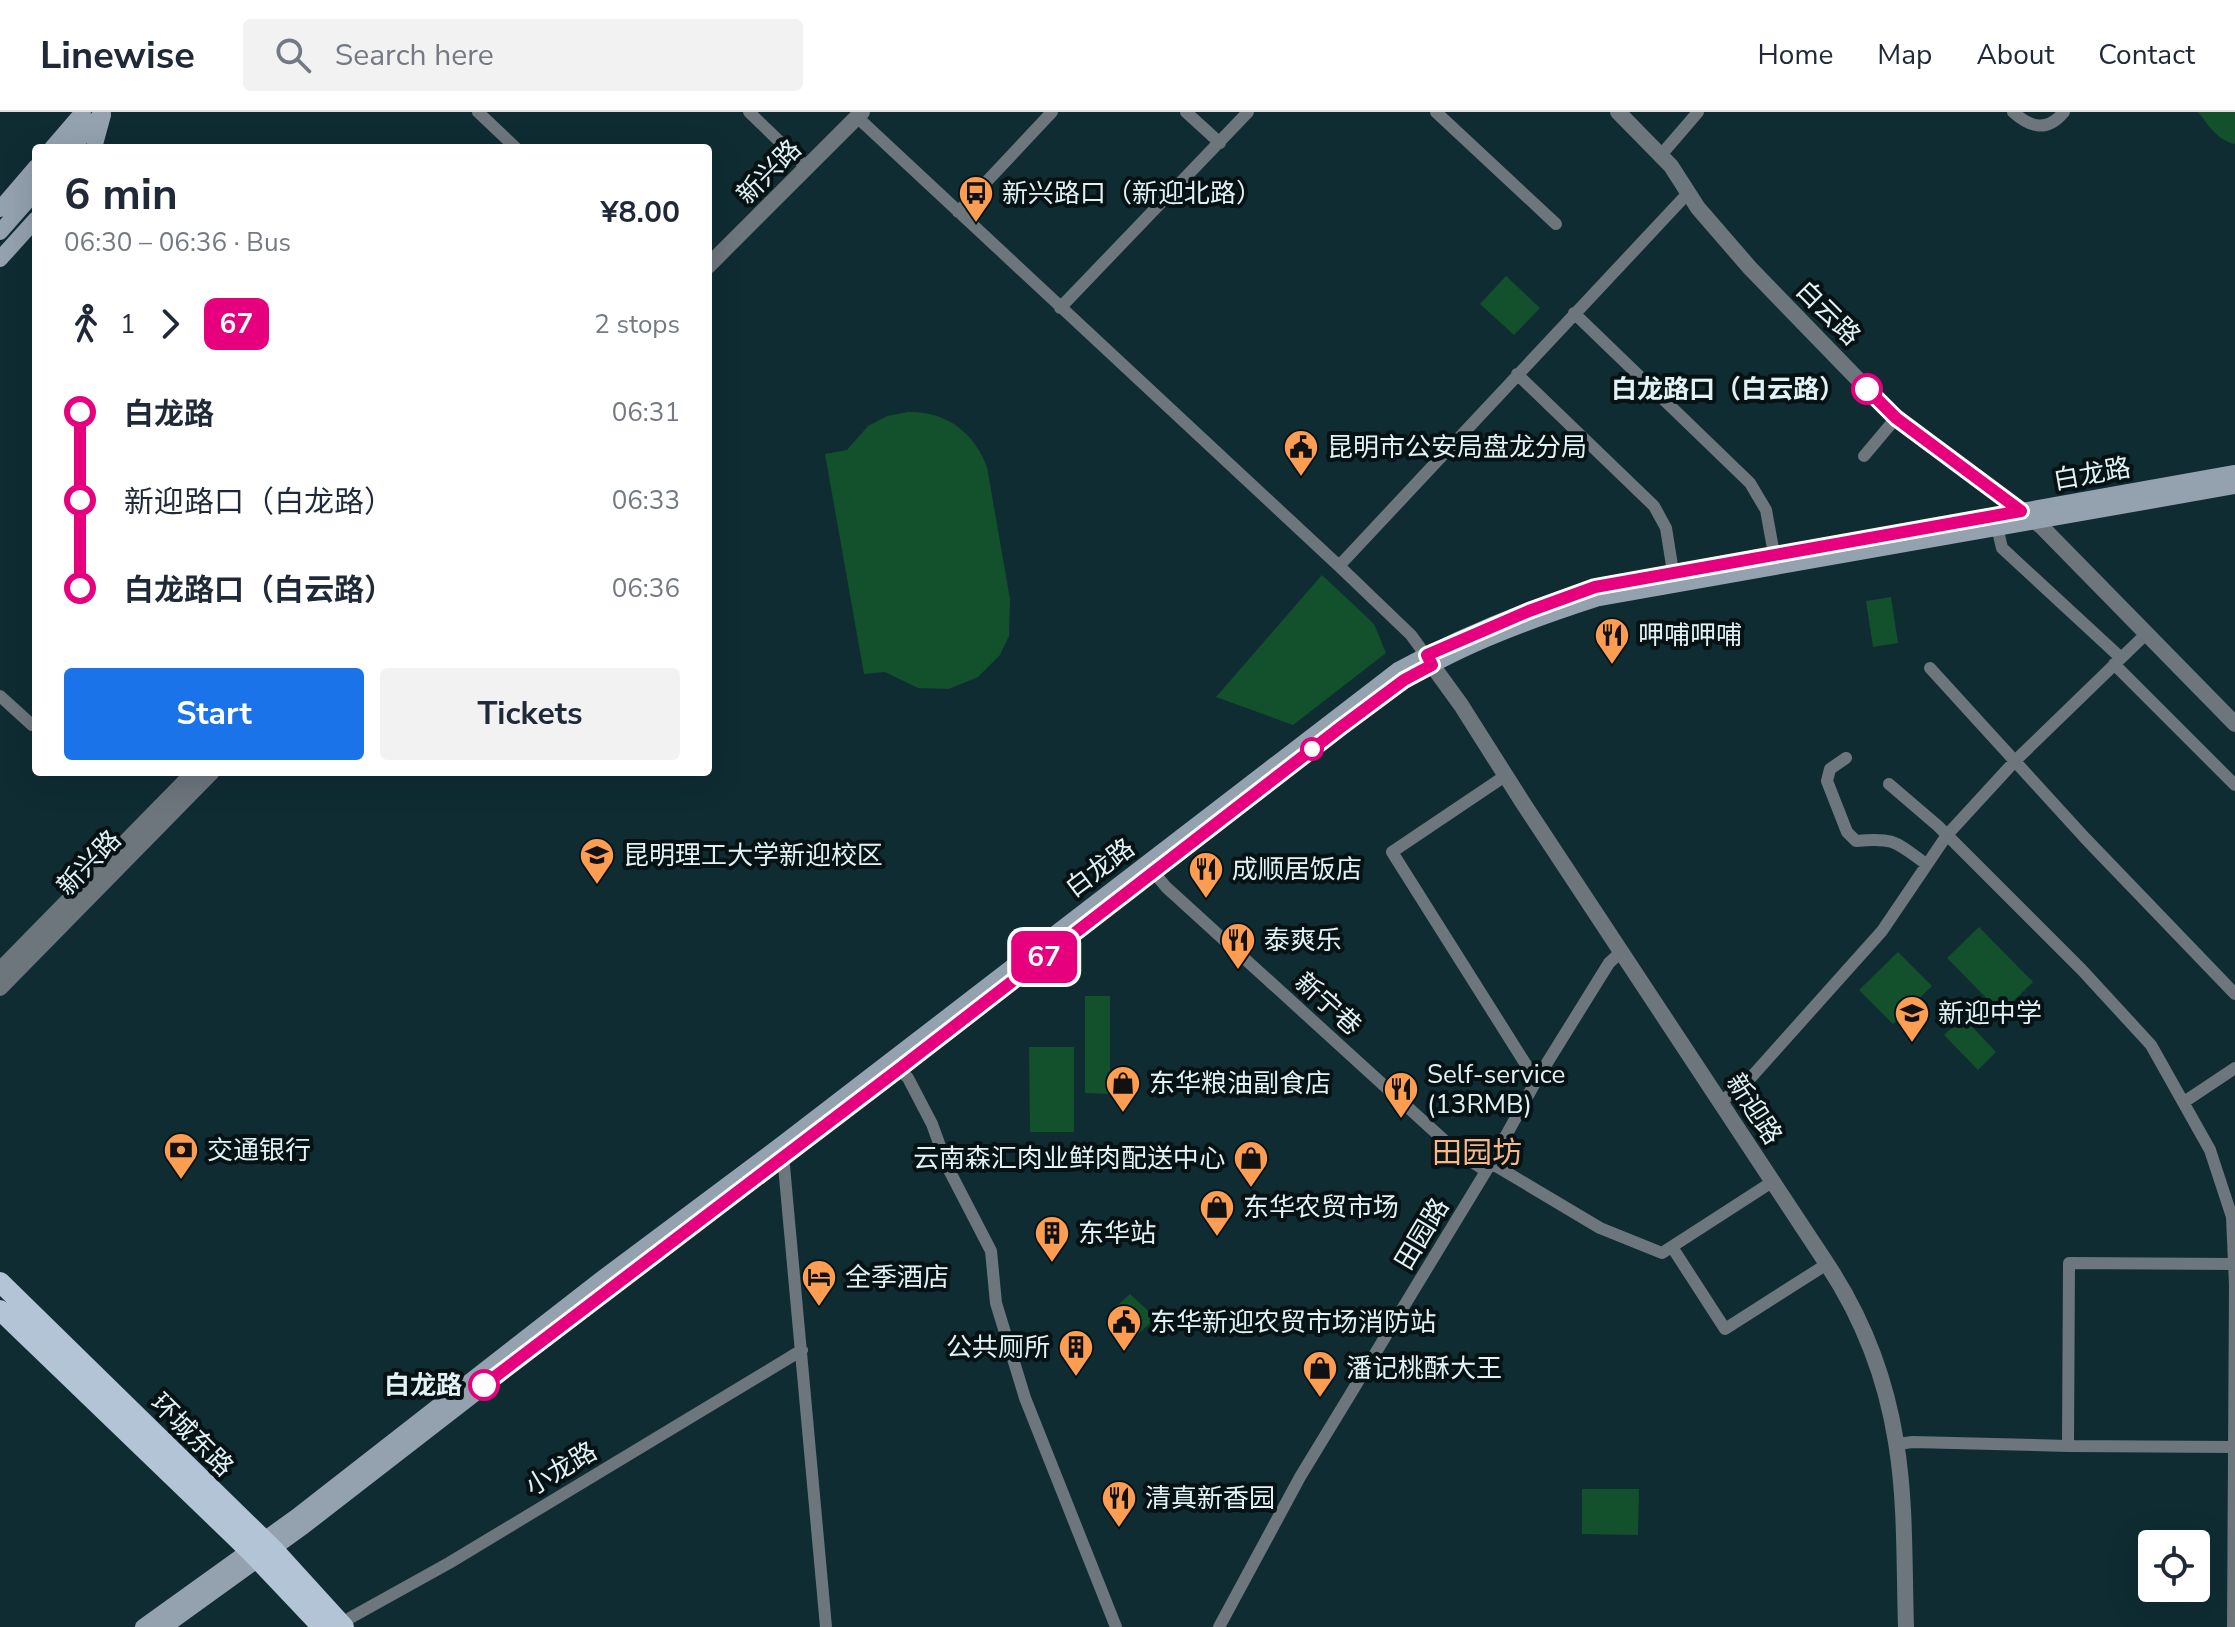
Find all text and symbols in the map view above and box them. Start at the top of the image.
search box [243,19,803,91]
text: Linewise [40,30,195,81]
icon: search [271,33,315,77]
text: Search here [335,35,494,76]
text: Home [1758,36,1833,74]
text: Map [1877,36,1932,74]
text: About [1976,36,2054,74]
text: Contact [2098,36,2195,74]
street label: 新兴路 [729,132,809,212]
text: 6 min [64,165,178,225]
bus stop icon: 新兴路口（新迎北路） [957,174,995,224]
place label: 新兴路口（新迎北路） [1002,176,1262,211]
text: ¥8.00 [601,192,680,233]
text: 06:30 – 06:36 · Bus [64,225,291,260]
street label: 白云路 [1788,273,1868,353]
icon: walk [64,302,108,346]
icon: forward [148,302,192,346]
text: 67 [220,305,253,343]
text: 1 [120,307,136,342]
text: 2 stops [594,307,680,342]
place label: 白龙路口（白云路） [1611,372,1845,407]
marker: 白龙路口（白云路） [1852,374,1882,404]
text: 白龙路 [124,394,214,435]
text: 06:31 [612,395,680,430]
public building icon: 昆明市公安局盘龙分局 [1282,428,1320,478]
place label: 昆明市公安局盘龙分局 [1327,430,1587,465]
street label: 白龙路 [2051,450,2133,498]
text: 新迎路口（白龙路） [124,482,394,523]
text: 06:33 [612,483,680,518]
text: 白龙路口（白云路） [124,570,394,611]
text: 06:36 [612,571,680,606]
restaurant icon: 呷哺呷哺 [1593,616,1631,666]
place label: 呷哺呷哺 [1638,618,1742,653]
button: Start [64,668,364,760]
button: Tickets [380,668,680,760]
unlabelled marker [1301,738,1323,760]
street label: 新兴路 [49,823,129,903]
street label: 白龙路 [1058,831,1142,905]
school or university icon: 昆明理工大学新迎校区 [578,836,616,886]
place label: 昆明理工大学新迎校区 [623,838,883,873]
restaurant icon: 成顺居饭店 [1187,850,1225,900]
place label: 成顺居饭店 [1232,852,1362,887]
restaurant icon: 泰爽乐 [1219,921,1257,971]
place label: 泰爽乐 [1264,923,1342,958]
line badge: 67 [1008,931,1080,983]
text: 67 [1027,938,1061,976]
street label: 新宁巷 [1287,965,1369,1043]
school or university icon: 新迎中学 [1893,994,1931,1044]
place label: 新迎中学 [1938,996,2042,1031]
place label: Self-service (13RMB) [1427,1057,1565,1122]
shop icon: 东华粮油副食店 [1104,1064,1142,1114]
place label: 东华粮油副食店 [1149,1066,1331,1101]
street label: 新迎路 [1718,1067,1790,1151]
restaurant icon: Self-service (13RMB) [1382,1070,1420,1120]
bank icon: 交通银行 [162,1131,200,1181]
place label: 交通银行 [207,1133,311,1168]
district label: 田园坊 [1432,1133,1522,1174]
shop icon: 云南森汇肉业鲜肉配送中心 [1232,1139,1270,1189]
place label: 云南森汇肉业鲜肉配送中心 [913,1141,1225,1176]
shop icon: 东华农贸市场 [1198,1188,1236,1238]
place label: 东华农贸市场 [1243,1190,1399,1225]
street label: 田园路 [1387,1192,1457,1276]
building icon: 东华站 [1033,1214,1071,1264]
place label: 东华站 [1078,1216,1156,1251]
hotel icon: 全季酒店 [800,1258,838,1308]
place label: 全季酒店 [845,1260,949,1295]
public building icon: 东华新迎农贸市场消防站 [1105,1303,1143,1353]
place label: 东华新迎农贸市场消防站 [1150,1305,1436,1340]
building icon: 公共厕所 [1057,1328,1095,1378]
place label: 公共厕所 [946,1330,1050,1365]
shop icon: 潘记桃酥大王 [1301,1349,1339,1399]
place label: 潘记桃酥大王 [1346,1351,1502,1386]
place label: 白龙路 [384,1368,462,1403]
marker: 白龙路 [469,1370,499,1400]
street label: 环城东路 [143,1386,241,1484]
street label: 小龙路 [519,1434,603,1504]
restaurant icon: 清真新香园 [1100,1479,1138,1529]
place label: 清真新香园 [1145,1481,1275,1516]
map controls [2138,1530,2210,1602]
button: locate [2138,1530,2210,1602]

